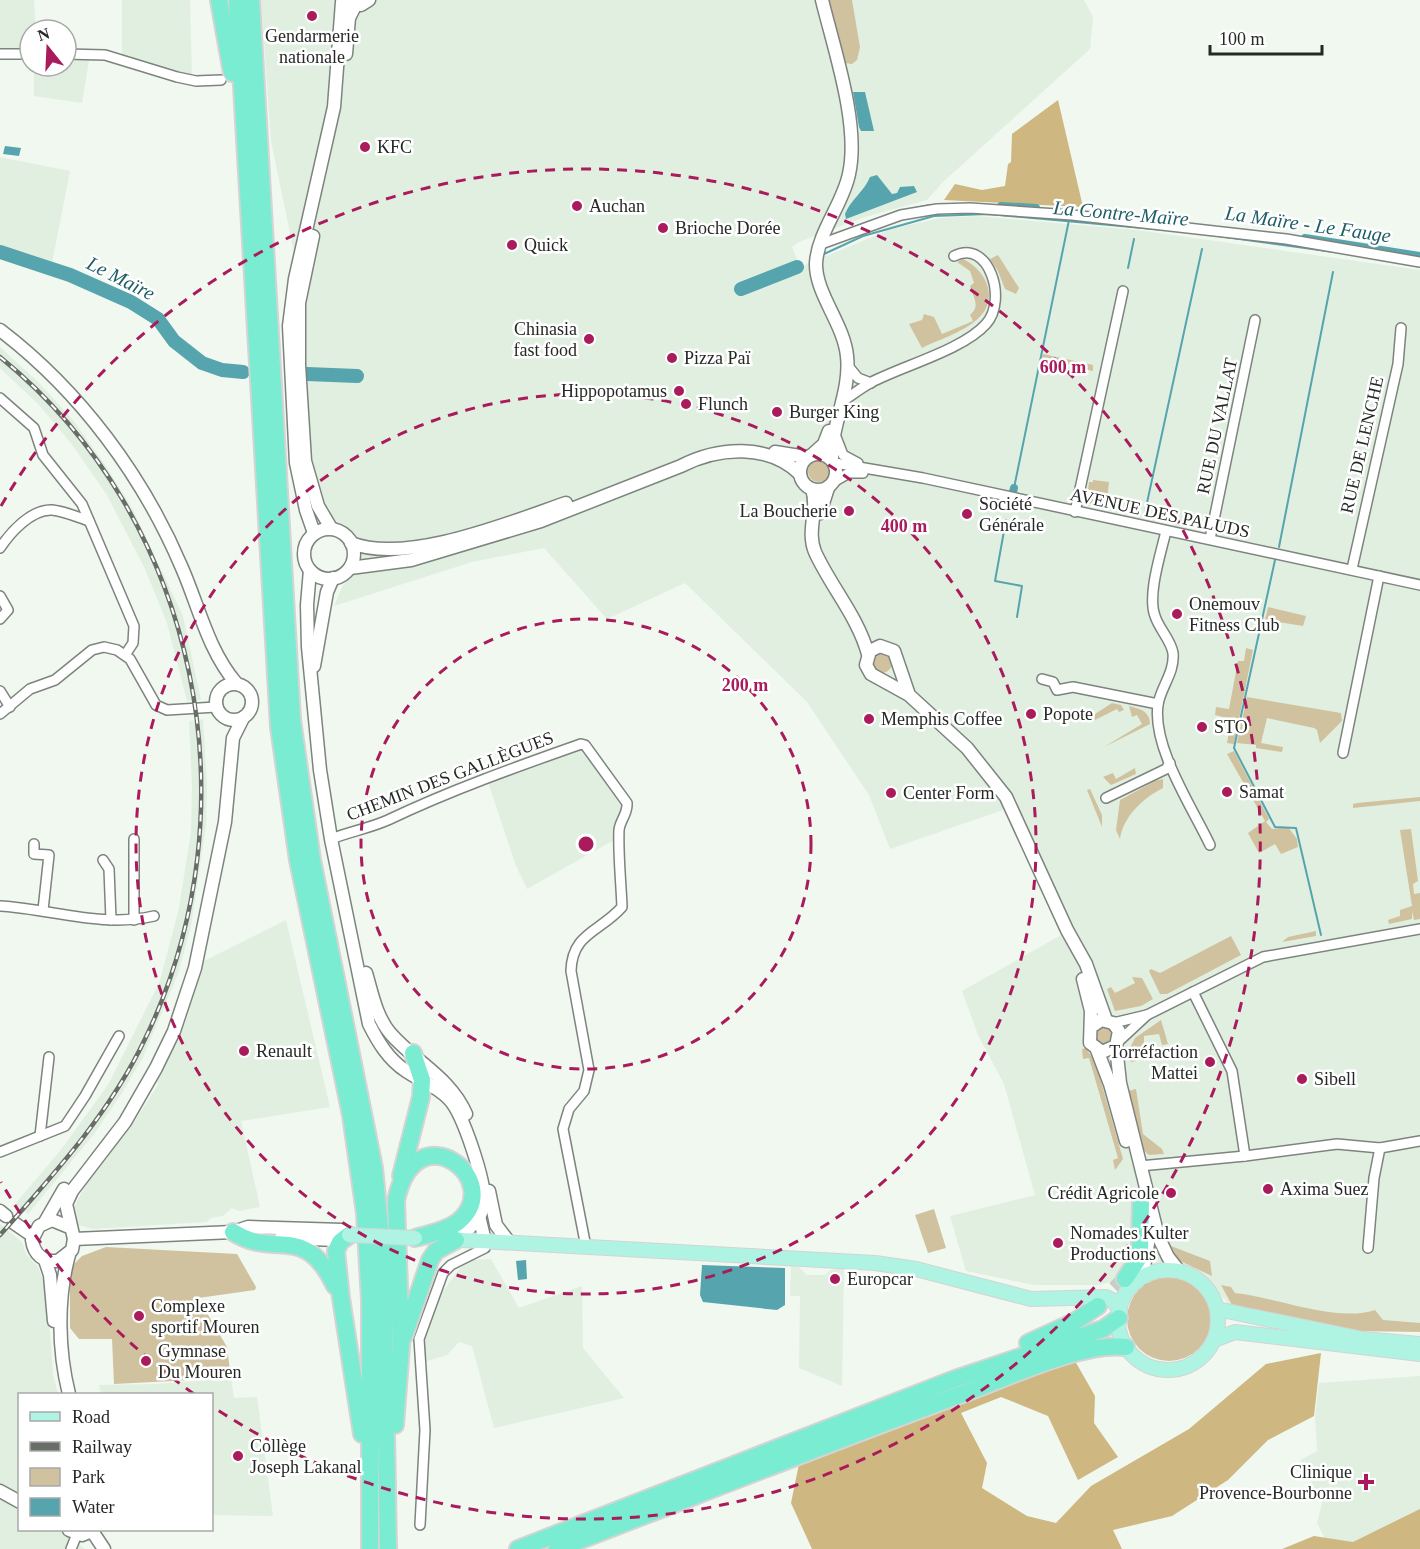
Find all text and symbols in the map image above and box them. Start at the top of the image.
marker: Gendarmerie nationale [305,9,319,23]
north arrow [18,18,78,78]
scale bar [1210,18,1322,56]
text: N [35,24,52,44]
place label: Gendarmerie nationale [265,26,359,67]
text: 100 m [1219,29,1265,49]
place label: KFC [377,137,412,157]
marker: KFC [358,140,372,154]
place label: Auchan [589,196,645,216]
water label: La Contre-Maïre [1051,196,1190,230]
marker: Auchan [570,199,584,213]
water label: La Maïre - Le Fauge [1223,201,1392,248]
place label: Brioche Dorée [675,218,780,238]
marker: Brioche Dorée [656,221,670,235]
place label: Quick [524,235,568,255]
marker: Quick [505,238,519,252]
water label: Le Maïre [83,251,159,304]
place label: Chinasia fast food [514,319,577,360]
marker: Chinasia fast food [582,332,596,346]
place label: Pizza Paï [684,348,750,368]
marker: Pizza Paï [665,351,679,365]
street label: RUE DU VALLAT [1193,356,1241,496]
text: 600 m [1040,357,1086,377]
street label: RUE DE LENCHE [1337,375,1387,515]
place label: Hippopotamus [561,381,667,401]
marker: Hippopotamus [672,384,686,398]
place label: Flunch [698,394,748,414]
marker: Flunch [679,397,693,411]
place label: Burger King [789,402,879,422]
marker: Burger King [770,405,784,419]
street label: AVENUE DES PALUDS [1068,484,1252,542]
place label: Société Générale [979,494,1044,535]
place label: La Boucherie [740,501,837,521]
marker: La Boucherie [842,504,856,518]
marker: Société Générale [960,507,974,521]
text: 400 m [881,516,927,536]
place label: Onemouv Fitness Club [1189,594,1280,635]
marker: Onemouv Fitness Club [1170,607,1184,621]
text: 200 m [722,675,768,695]
place label: Popote [1043,704,1093,724]
marker: Popote [1024,707,1038,721]
place label: Memphis Coffee [881,709,1002,729]
marker: Memphis Coffee [862,712,876,726]
place label: STO [1214,717,1248,737]
marker: STO [1195,720,1209,734]
street label: CHEMIN DES GALLÈGUES [343,726,556,825]
place label: Samat [1239,782,1284,802]
place label: Center Form [903,783,995,803]
marker: Samat [1220,785,1234,799]
marker: Center Form [884,786,898,800]
centre of rings [576,834,596,854]
place label: Renault [256,1041,312,1061]
place label: Torréfaction Mattei [1109,1042,1198,1083]
marker: Renault [237,1044,251,1058]
marker: Torréfaction Mattei [1203,1055,1217,1069]
place label: Sibell [1314,1069,1356,1089]
marker: Sibell [1295,1072,1309,1086]
place label: Axima Suez [1280,1179,1368,1199]
marker: Axima Suez [1261,1182,1275,1196]
place label: Crédit Agricole [1048,1183,1159,1203]
marker: Crédit Agricole [1164,1186,1178,1200]
place label: Nomades Kulter Productions [1070,1223,1188,1264]
marker: Nomades Kulter Productions [1051,1236,1065,1250]
place label: Europcar [847,1269,913,1289]
marker: Europcar [828,1272,842,1286]
place label: Complexe sportif Mouren [151,1296,259,1337]
marker: Complexe sportif Mouren [132,1309,146,1323]
place label: Gymnase Du Mouren [158,1341,242,1382]
marker: Gymnase Du Mouren [139,1354,153,1368]
legend [18,1393,213,1531]
text: Road [72,1407,110,1427]
place label: Collège Joseph Lakanal [250,1436,361,1477]
text: Railway [72,1437,132,1457]
marker: Collège Joseph Lakanal [231,1449,245,1463]
place label: Clinique Provence-Bourbonne [1199,1462,1352,1503]
text: Park [72,1467,105,1487]
marker: Clinique Provence-Bourbonne [1357,1473,1375,1491]
text: Water [72,1497,115,1517]

